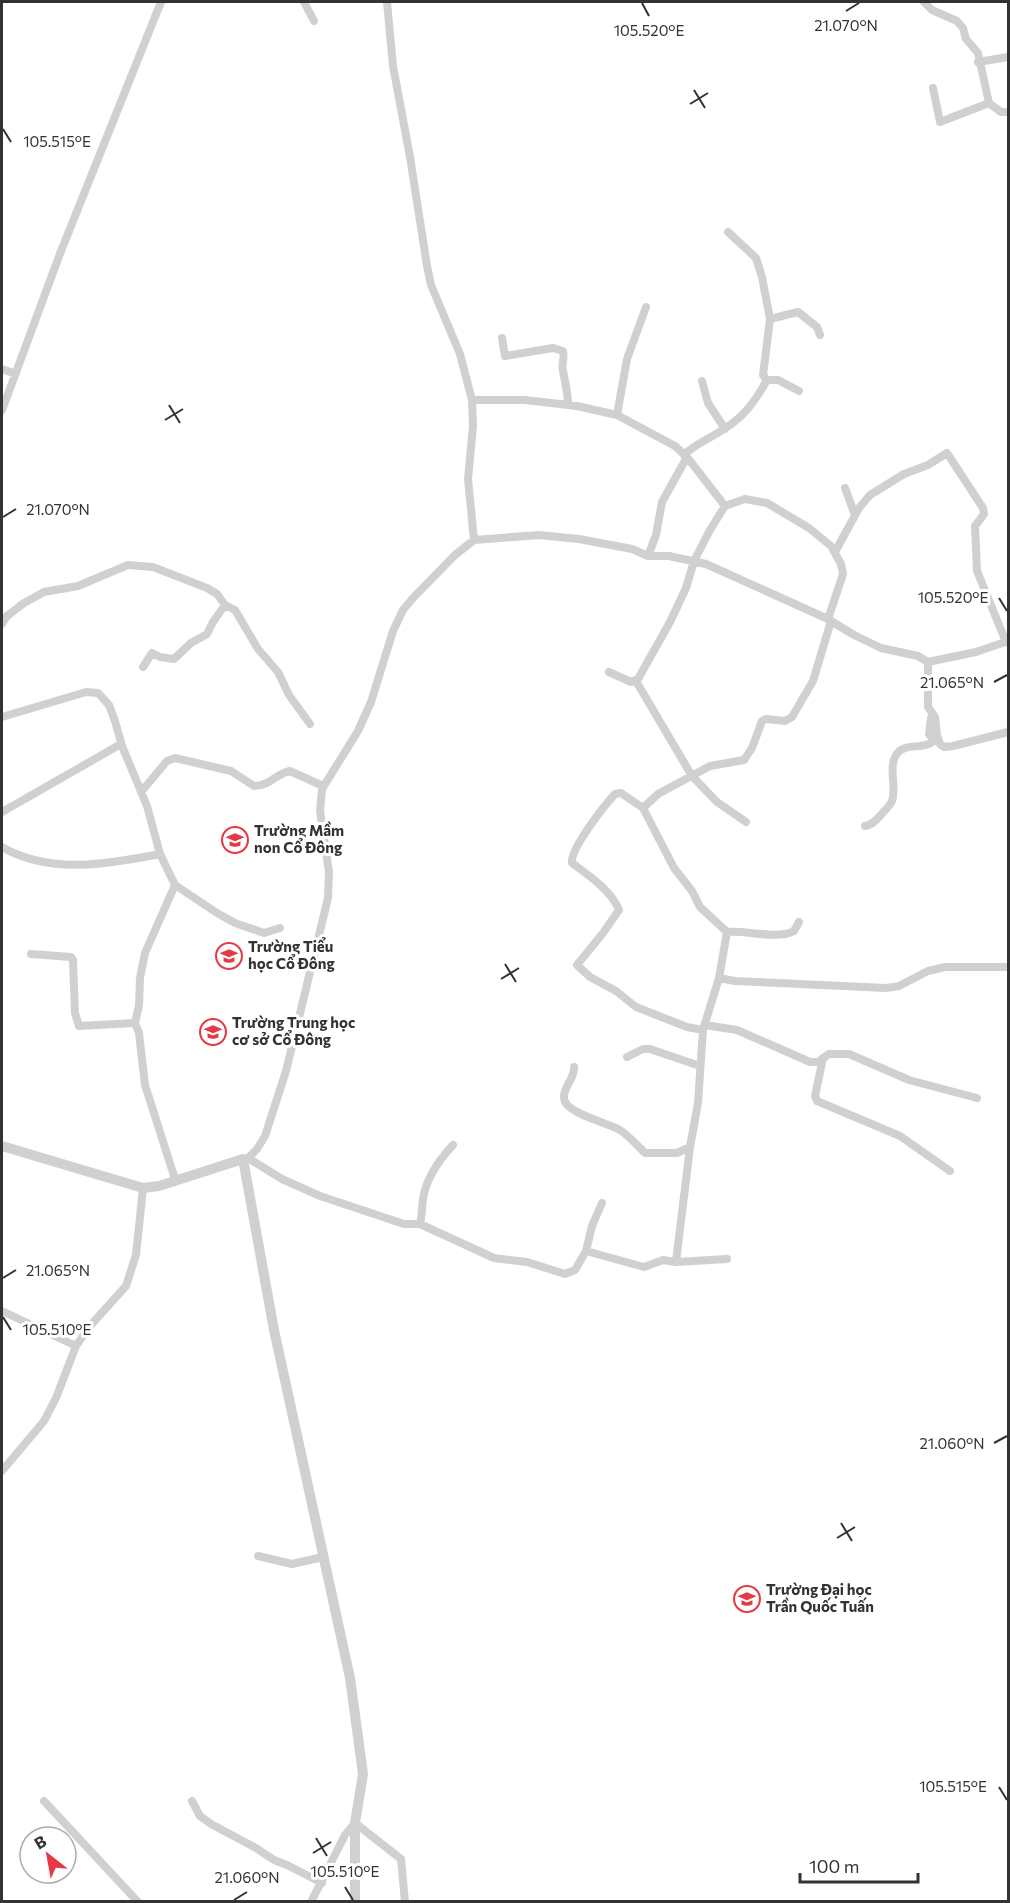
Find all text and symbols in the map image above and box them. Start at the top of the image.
text: 21.070°N [814,16,878,34]
text: 105.520°E [614,21,684,39]
text: 105.515°E [23,132,91,150]
text: 21.070°N [26,500,90,518]
text: 105.520°E [918,588,988,606]
text: 21.065°N [920,673,984,691]
place label: Trường Mầm non Cổ Đông [254,821,344,856]
school or university icon: Trường Mầm non Cổ Đông [220,825,250,855]
place label: Trường Tiểu học Cổ Đông [248,937,335,973]
school or university icon: Trường Tiểu học Cổ Đông [214,941,244,971]
place label: Trường Trung học cơ sở Cổ Đông [232,1013,355,1048]
school or university icon: Trường Trung học cơ sở Cổ Đông [198,1017,228,1047]
text: 21.065°N [26,1261,90,1279]
text: 105.510°E [23,1320,92,1338]
text: 21.060°N [919,1434,985,1452]
place label: Trường Đại học Trần Quốc Tuấn [766,1580,874,1615]
school or university icon: Trường Đại học Trần Quốc Tuấn [732,1584,762,1614]
text: 105.515°E [919,1777,987,1795]
north arrow [18,1825,78,1885]
text: B [31,1831,50,1853]
scale bar [800,1846,918,1884]
text: 100 m [809,1855,859,1877]
text: 105.510°E [311,1862,380,1880]
text: 21.060°N [214,1868,280,1886]

